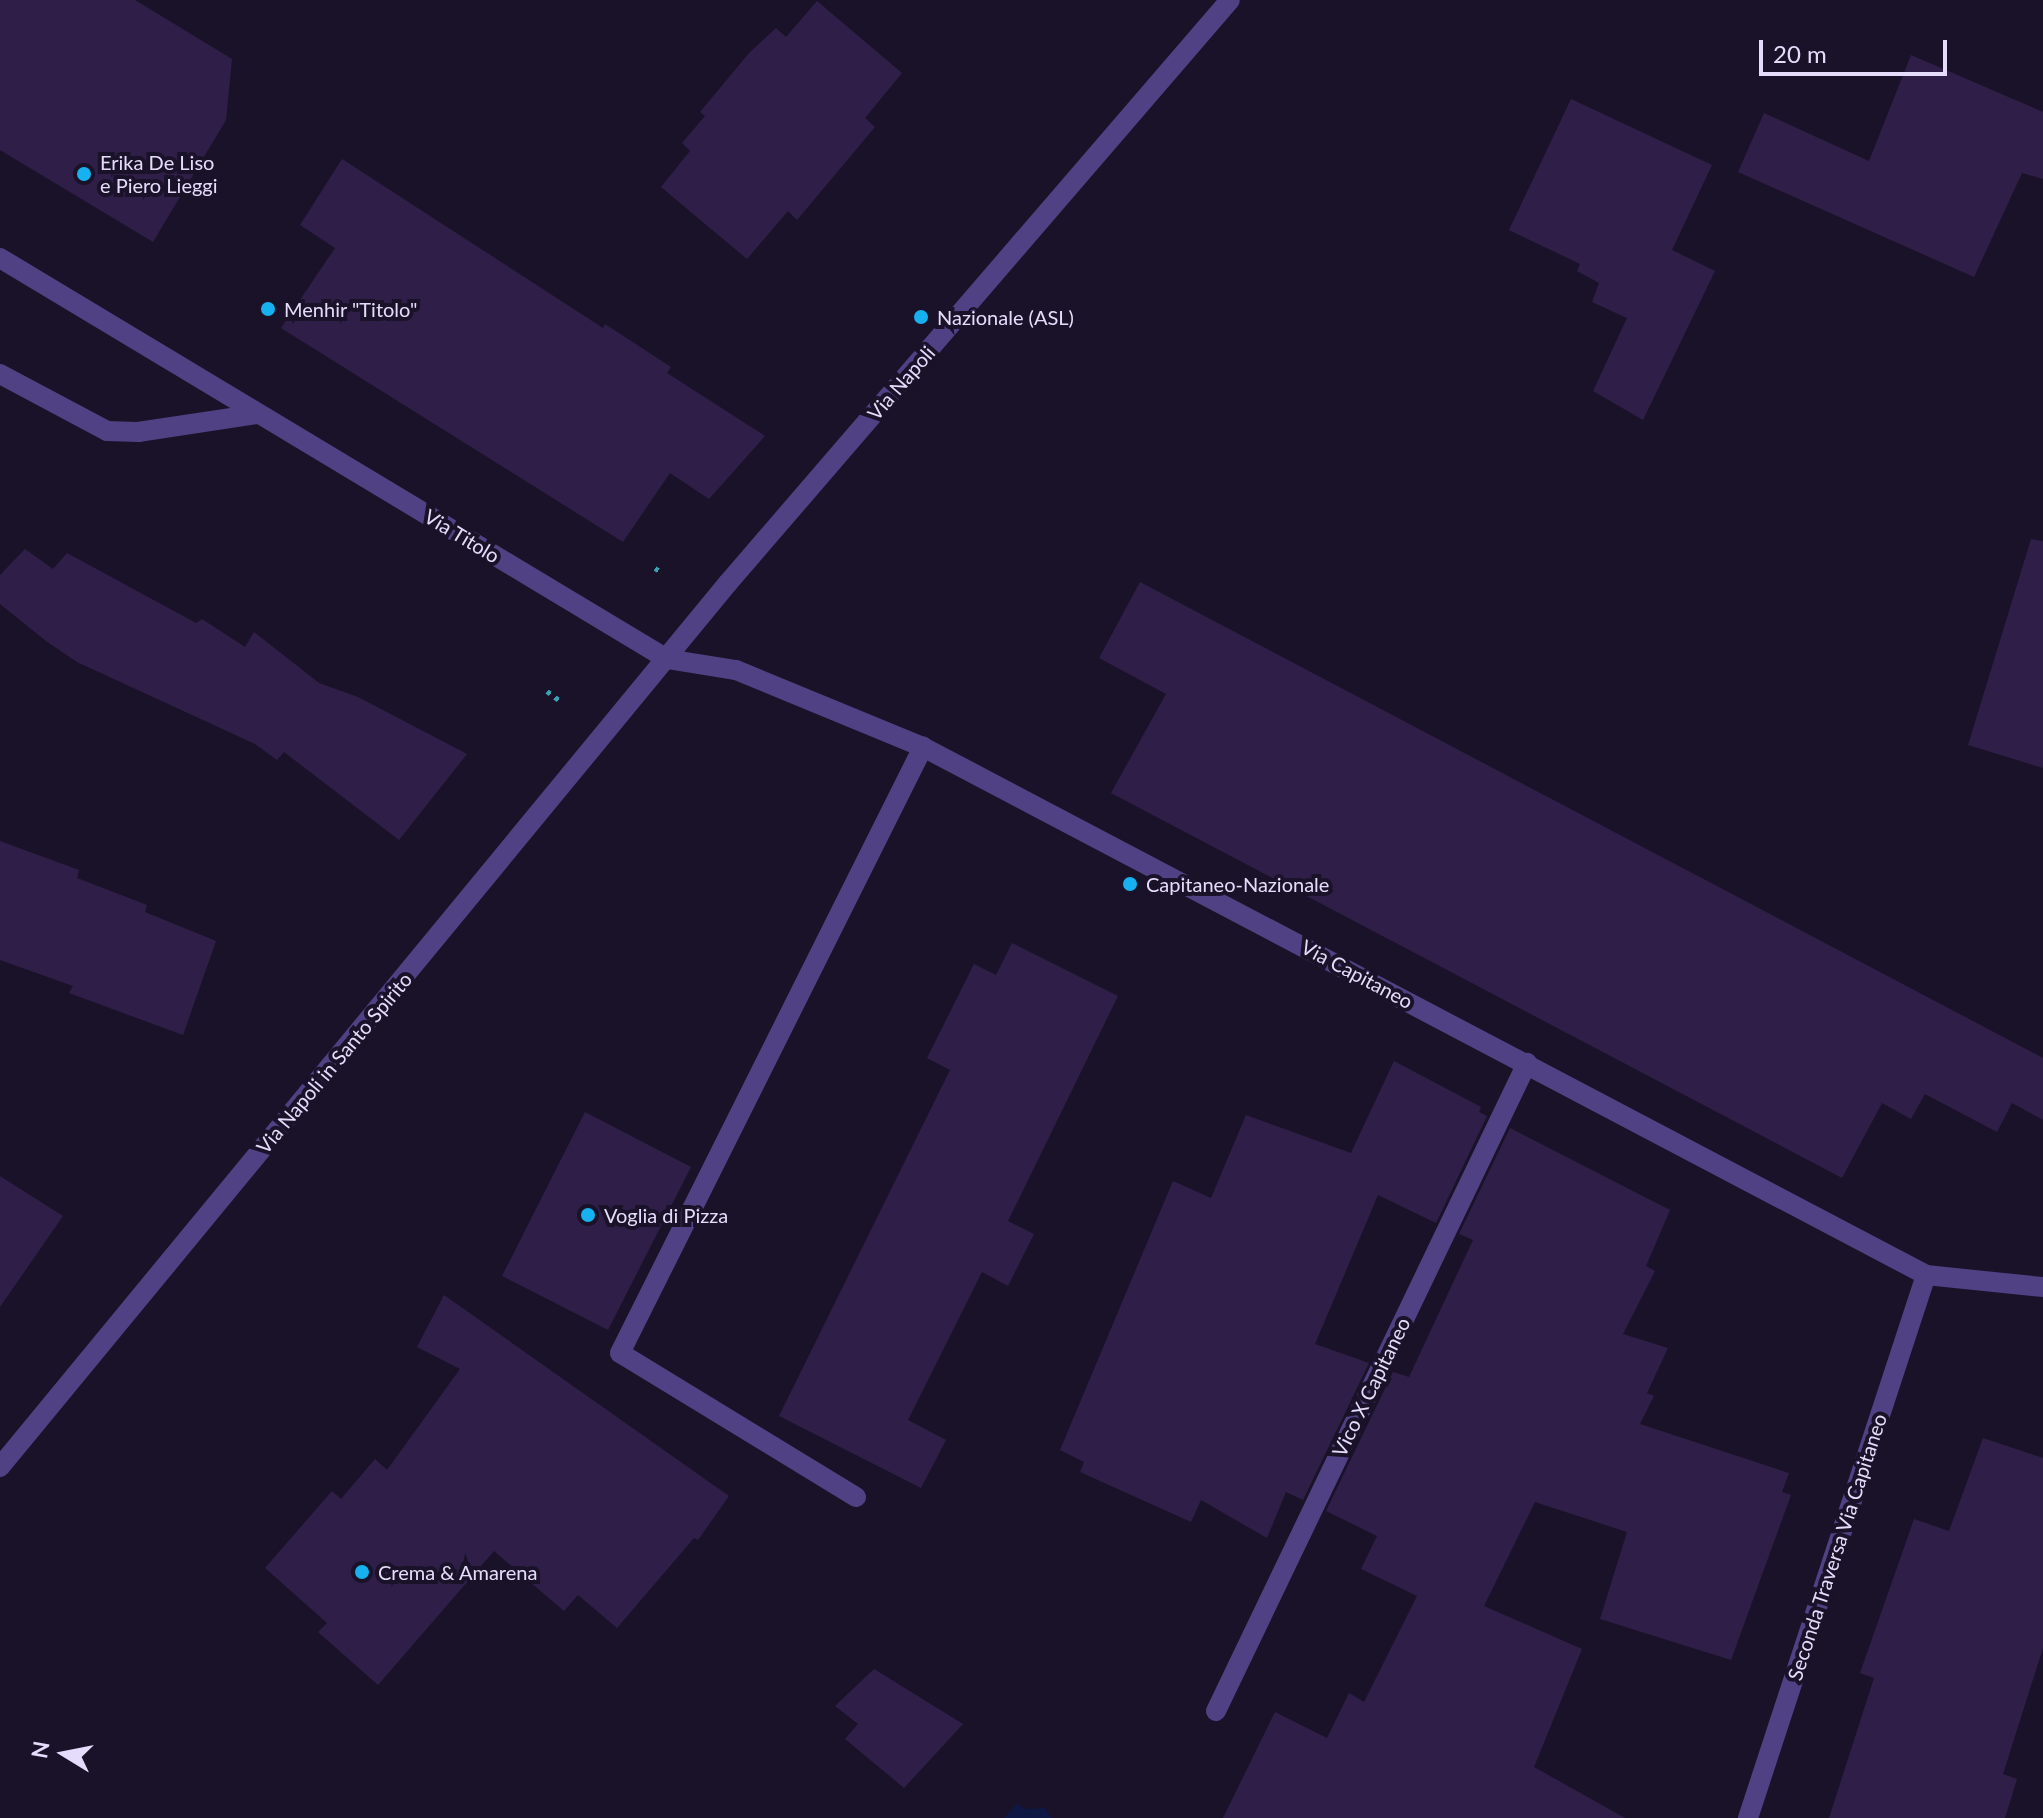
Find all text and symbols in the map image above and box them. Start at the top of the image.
scale bar [1763,24,1951,74]
text: 20 m [1773,39,1827,68]
place label: Erika De Liso e Piero Lieggi [100,150,218,197]
marker: Erika De Liso e Piero Lieggi [75,165,93,183]
place label: Menhir "Titolo" [284,297,418,321]
marker: Menhir "Titolo" [259,300,277,318]
place label: Nazionale (ASL) [937,305,1074,329]
marker: Nazionale (ASL) [912,308,930,326]
street label: Via Napoli [862,341,940,425]
street label: Via Titolo [420,504,504,568]
place label: Capitaneo-Nazionale [1146,872,1329,896]
marker: Capitaneo-Nazionale [1121,875,1139,893]
street label: Via Capitaneo [1297,935,1417,1013]
street label: Via Napoli in Santo Spirito [251,968,417,1158]
place label: Voglia di Pizza [604,1203,728,1227]
marker: Voglia di Pizza [579,1206,597,1224]
street label: Vico X Capitaneo [1327,1314,1415,1460]
street label: Seconda Traversa Via Capitaneo [1782,1410,1892,1684]
place label: Crema & Amarena [378,1560,538,1584]
marker: Crema & Amarena [353,1563,371,1581]
north arrow [24,1714,104,1794]
text: N [25,1739,55,1760]

